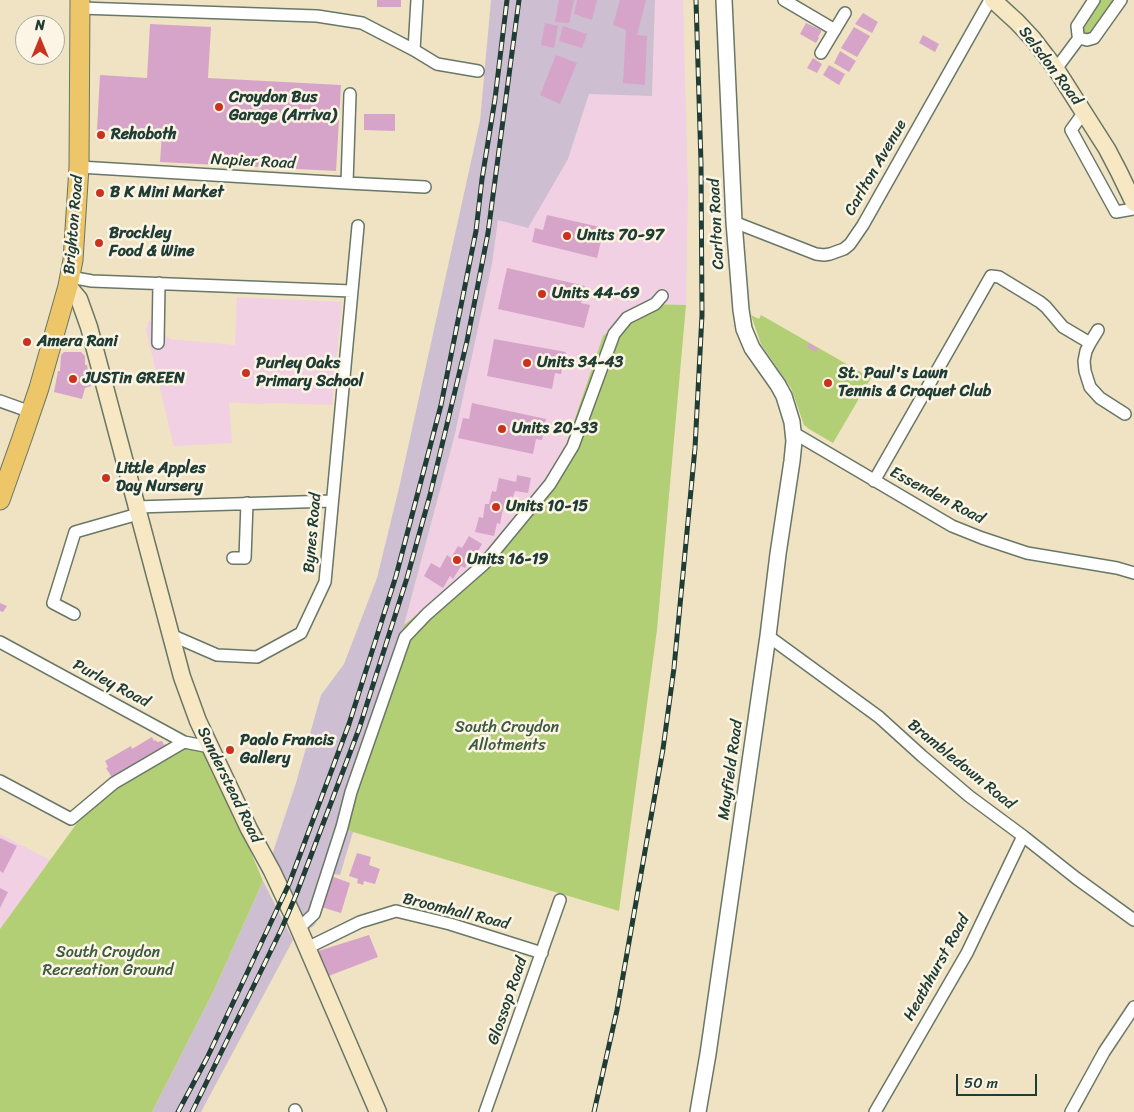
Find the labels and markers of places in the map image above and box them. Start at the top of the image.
place label: Croydon Bus Garage (Arriva) [229,88,336,126]
marker: Croydon Bus Garage (Arriva) [213,101,225,113]
place label: Rehoboth [111,125,177,145]
marker: Rehoboth [95,129,107,141]
place label: B K Mini Market [110,183,224,203]
marker: B K Mini Market [94,187,106,199]
place label: Brockley Food & Wine [109,224,194,262]
place label: Units 70-97 [577,226,664,246]
marker: Units 70-97 [561,230,573,242]
marker: Brockley Food & Wine [93,237,105,249]
place label: Units 44-69 [552,284,640,304]
marker: Units 44-69 [536,288,548,300]
place label: Amera Rani [37,332,118,352]
marker: Amera Rani [21,336,33,348]
place label: Units 34-43 [537,353,623,373]
place label: Purley Oaks Primary School [256,354,363,392]
marker: Units 34-43 [521,357,533,369]
place label: St. Paul's Lawn Tennis & Croquet Club [838,364,991,402]
marker: Purley Oaks Primary School [240,367,252,379]
place label: JUSTin GREEN [83,369,185,389]
marker: JUSTin GREEN [67,373,79,385]
marker: St. Paul's Lawn Tennis & Croquet Club [822,377,834,389]
place label: Units 20-33 [512,419,598,439]
marker: Units 20-33 [496,423,508,435]
place label: Little Apples Day Nursery [116,459,206,497]
marker: Little Apples Day Nursery [100,472,112,484]
place label: Units 10-15 [506,497,588,517]
marker: Units 10-15 [490,501,502,513]
place label: Units 16-19 [467,550,548,570]
marker: Units 16-19 [451,554,463,566]
place label: Paolo Francis Gallery [240,731,334,769]
marker: Paolo Francis Gallery [224,744,236,756]

